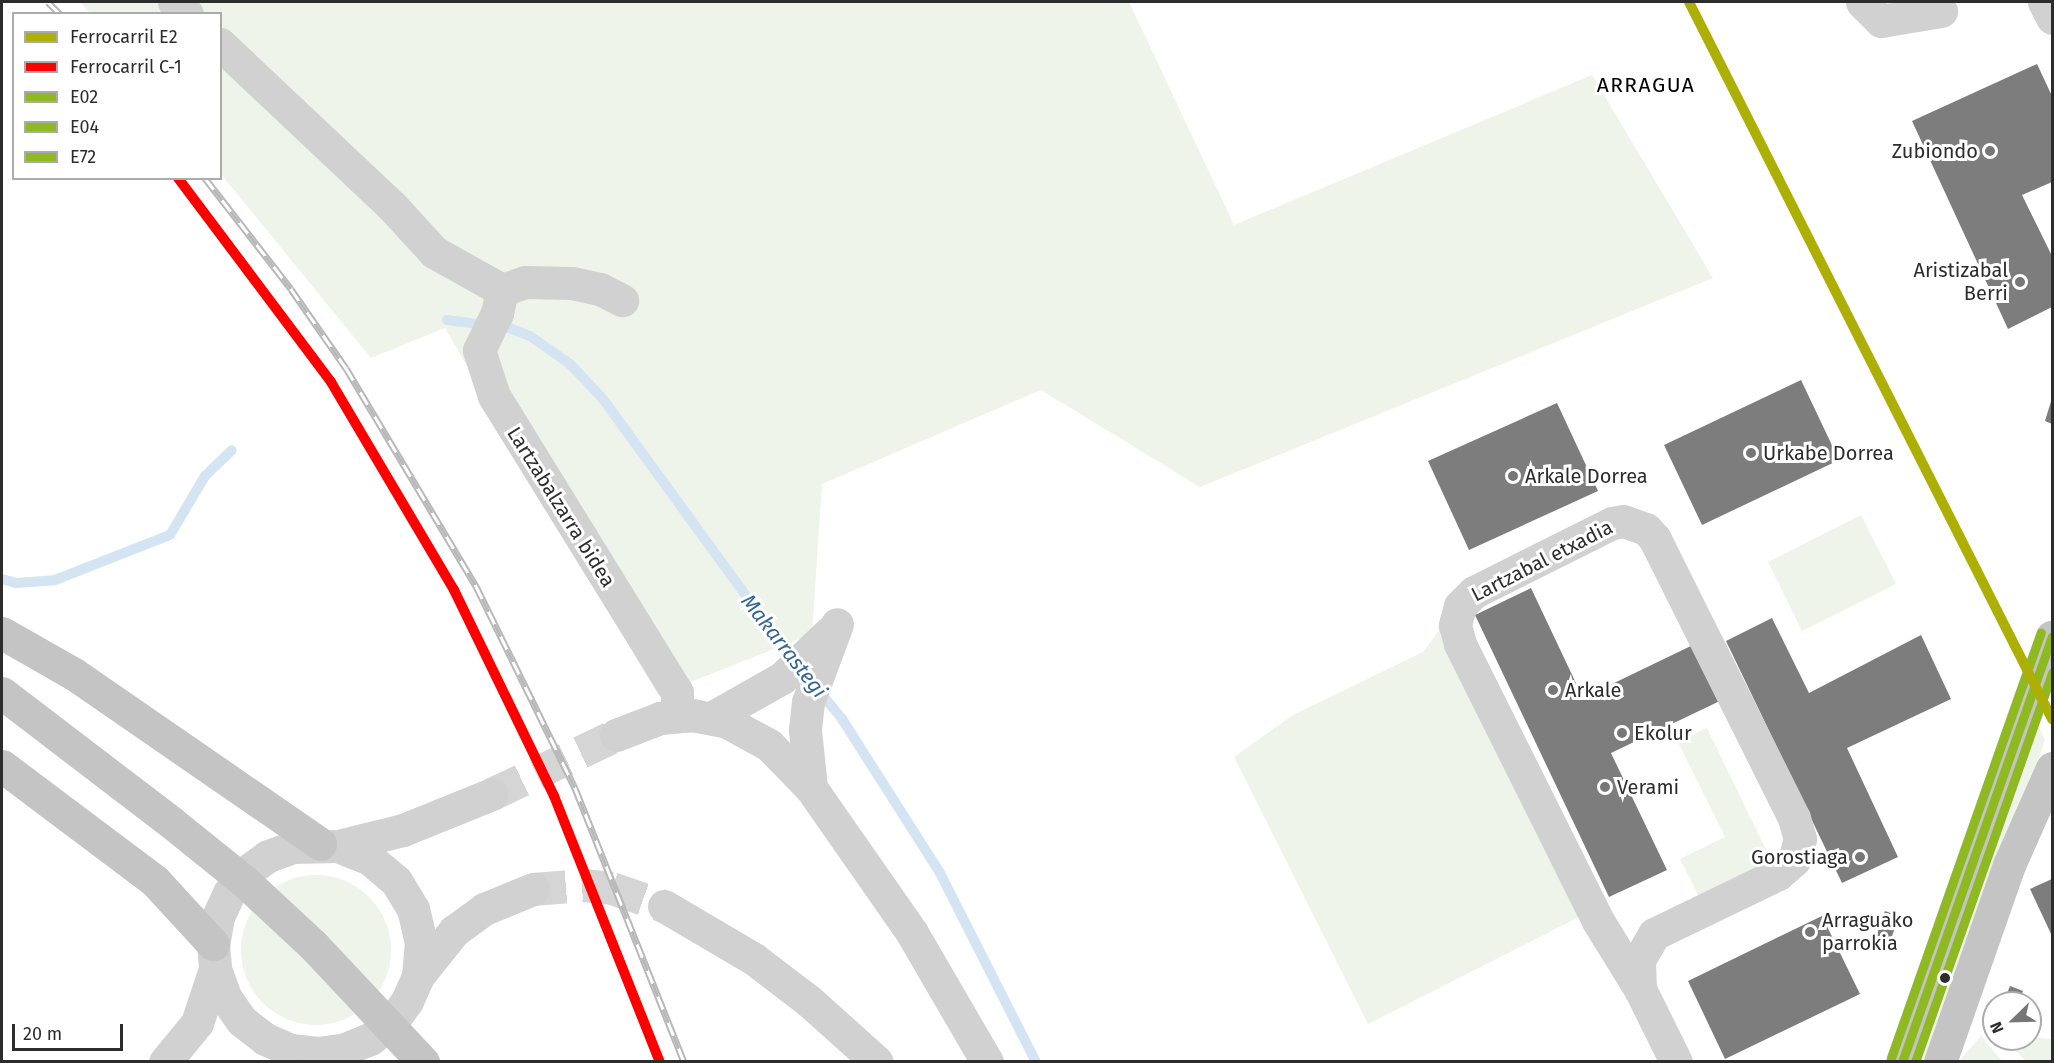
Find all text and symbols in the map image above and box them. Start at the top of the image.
legend [12,12,222,180]
text: Ferrocarril E2 [70,26,178,48]
text: Ferrocarril C-1 [70,56,182,78]
district label: ARRAGUA [1597,72,1695,98]
text: E02 [70,86,98,108]
text: E04 [70,116,99,138]
place label: Zubiondo [1892,139,1978,163]
marker: Zubiondo [1983,144,1997,158]
text: E72 [70,146,96,168]
place label: Aristizabal Berri [1913,258,2008,305]
marker: Aristizabal Berri [2013,275,2027,289]
street label: Lartzabalzarra bidea [502,422,620,592]
place label: Urkabe Dorrea [1763,441,1894,465]
marker: Urkabe Dorrea [1744,446,1758,460]
place label: Arkale Dorrea [1525,464,1648,488]
marker: Arkale Dorrea [1506,469,1520,483]
street label: Lartzabal etxadia [1467,515,1617,607]
water label: Makarrastegi [736,589,832,703]
place label: Arkale [1565,678,1621,702]
marker: Arkale [1546,683,1560,697]
place label: Ekolur [1634,721,1692,745]
marker: Ekolur [1615,726,1629,740]
place label: Verami [1617,775,1679,799]
marker: Verami [1598,780,1612,794]
place label: Gorostiaga [1751,845,1848,869]
marker: Gorostiaga [1853,850,1867,864]
place label: Arraguako parrokia [1822,909,1913,956]
marker: Arraguako parrokia [1803,925,1817,939]
unlabelled marker [1939,972,1951,984]
north arrow [1982,991,2042,1051]
scale bar [15,1012,126,1050]
text: N [1986,1019,2008,1036]
text: 20 m [23,1023,62,1045]

